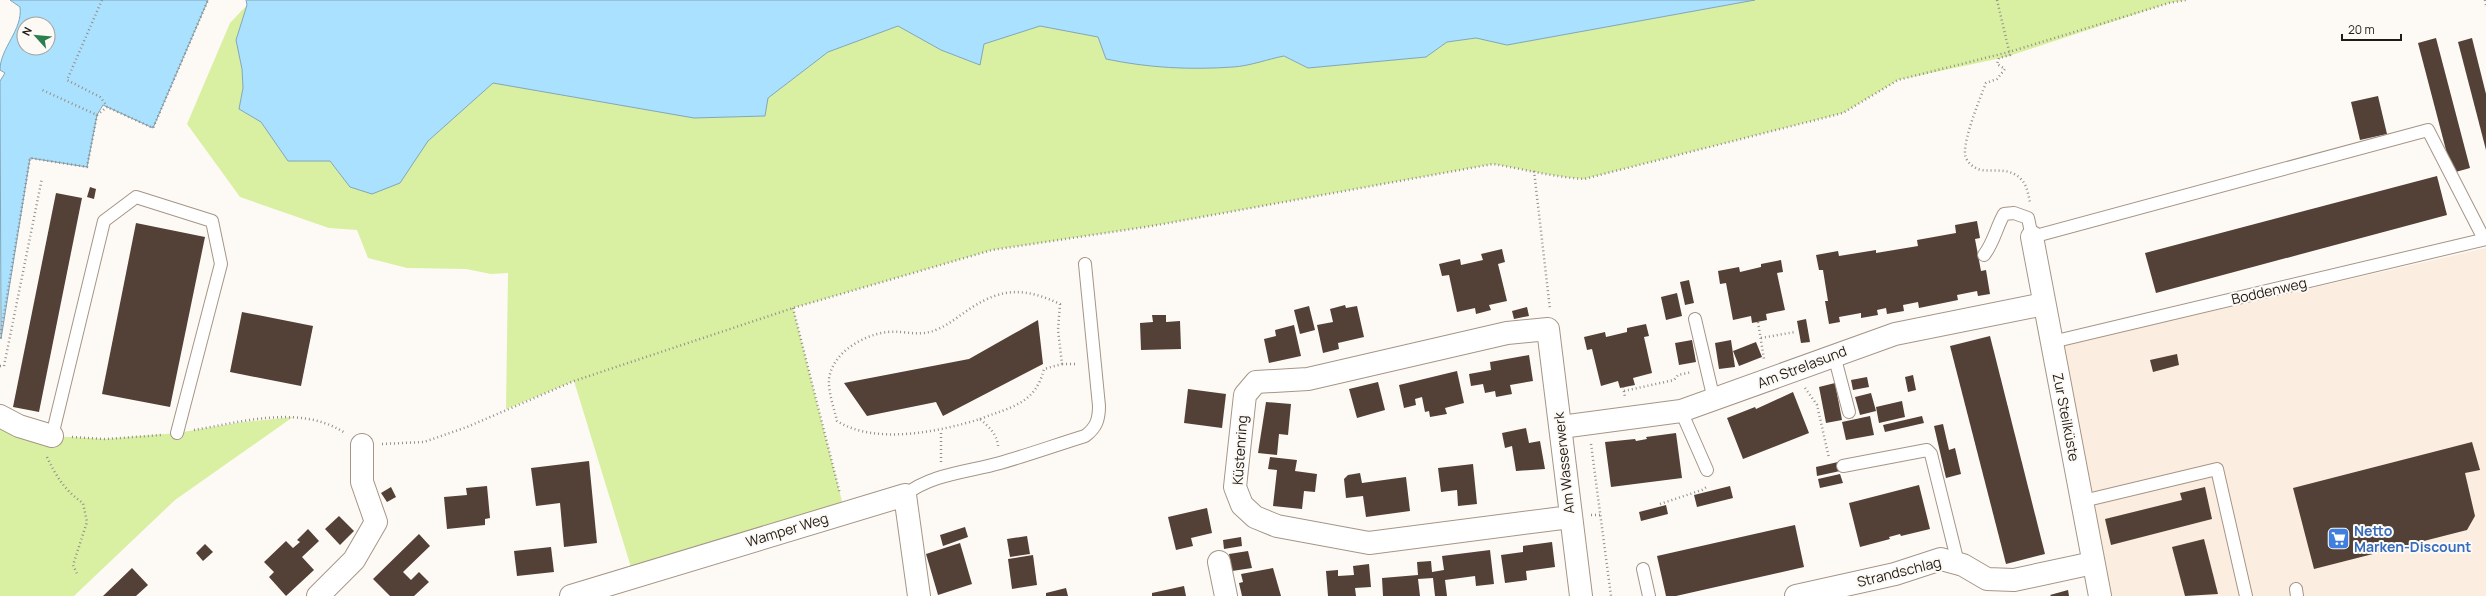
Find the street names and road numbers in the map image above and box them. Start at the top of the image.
street label: Boddenweg [2229,273,2308,308]
street label: Am Strelasund [1754,341,1849,392]
street label: Zur Steilküste [2049,371,2084,463]
street label: Am Wasserwerk [1549,410,1578,515]
street label: Küstenring [1228,414,1251,486]
street label: Wamper Weg [743,508,830,551]
street label: Strandschlag [1855,552,1943,591]

